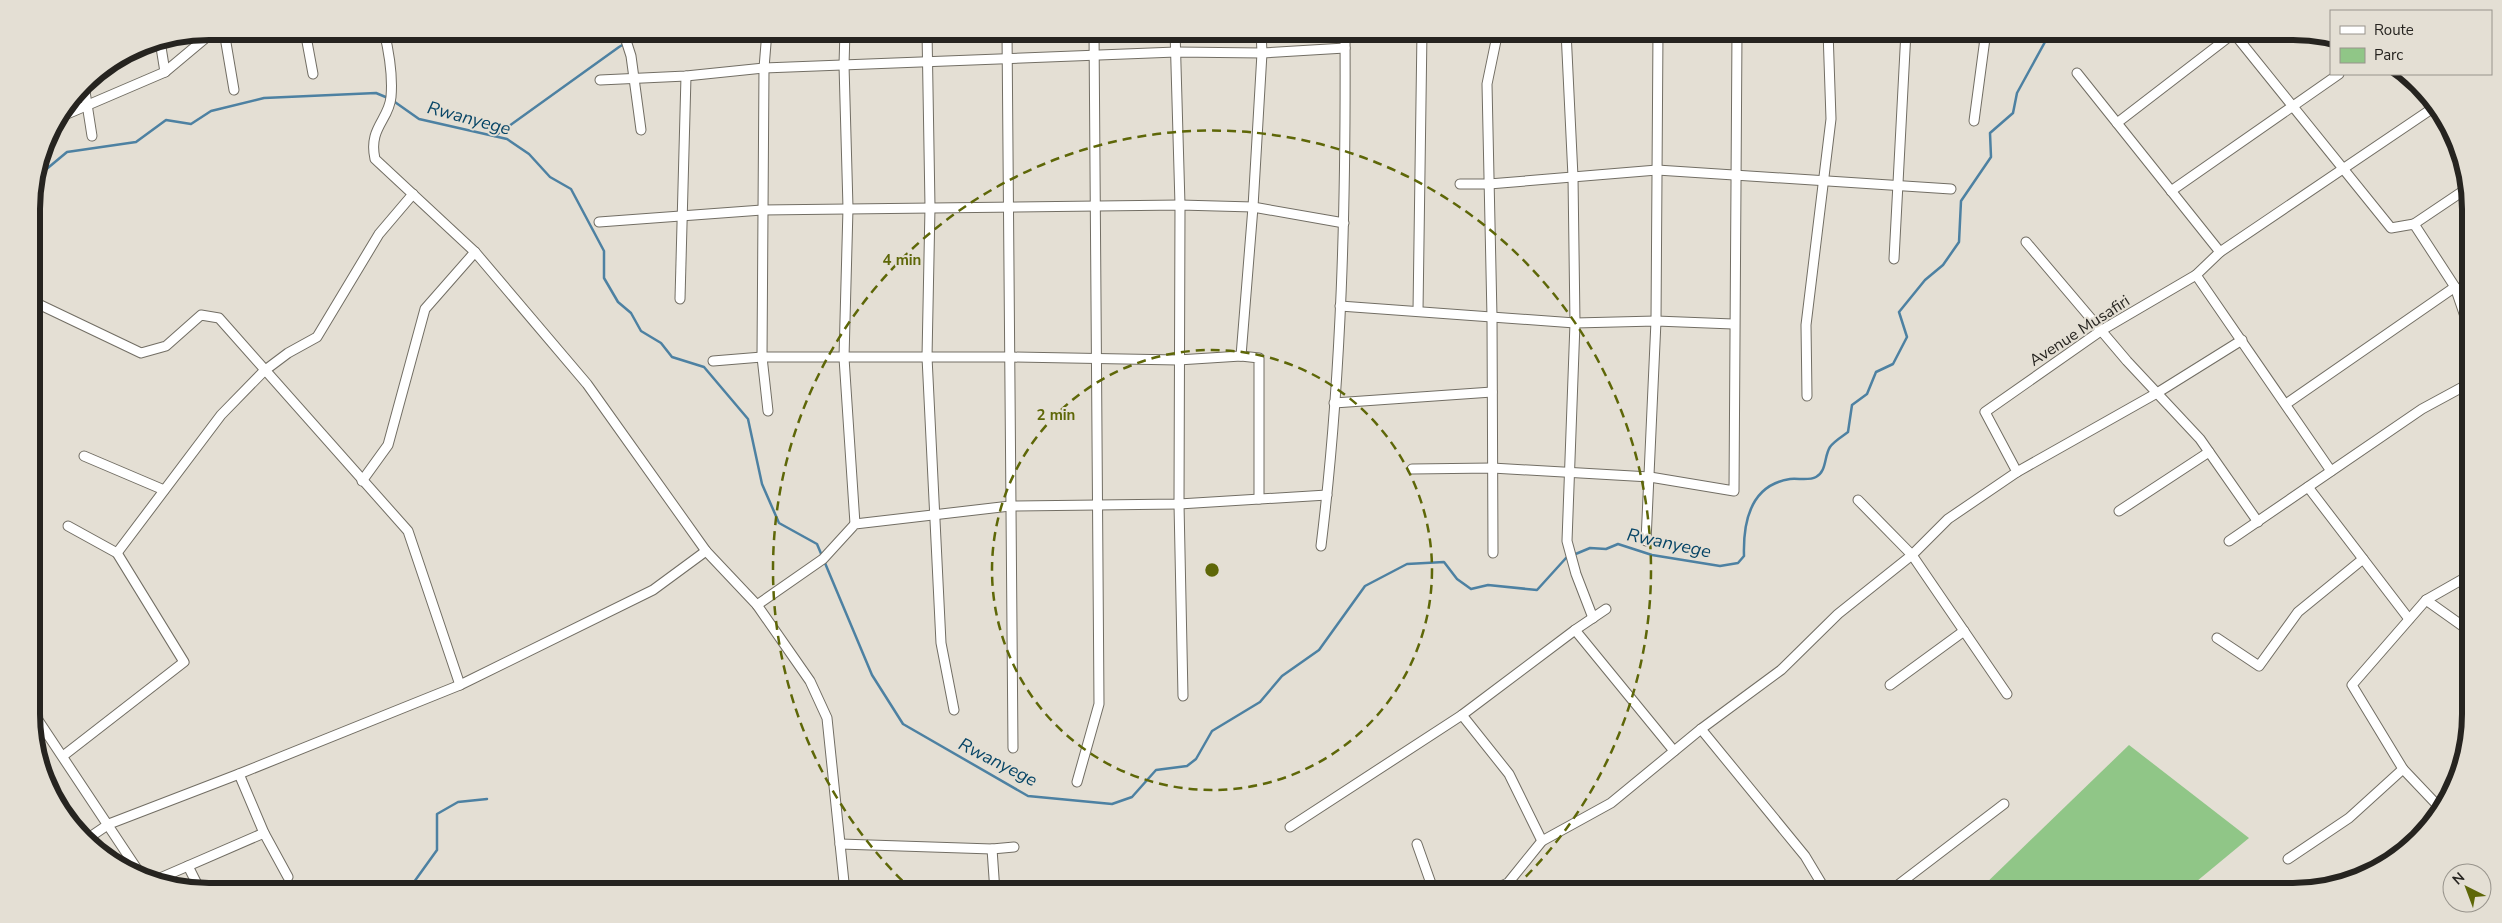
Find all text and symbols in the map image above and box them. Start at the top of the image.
legend [2330,10,2492,75]
text: Route [2374,20,2414,40]
text: Parc [2374,45,2403,65]
water label: Rwanyege [425,95,514,141]
text: 4 min [883,250,921,270]
street label: Avenue Musafiri [2025,290,2134,372]
text: 2 min [1037,405,1075,425]
water label: Rwanyege [1625,522,1714,564]
centre of rings [1203,561,1221,579]
water label: Rwanyege [954,732,1042,792]
north arrow [2442,863,2492,913]
text: N [2448,868,2469,889]

